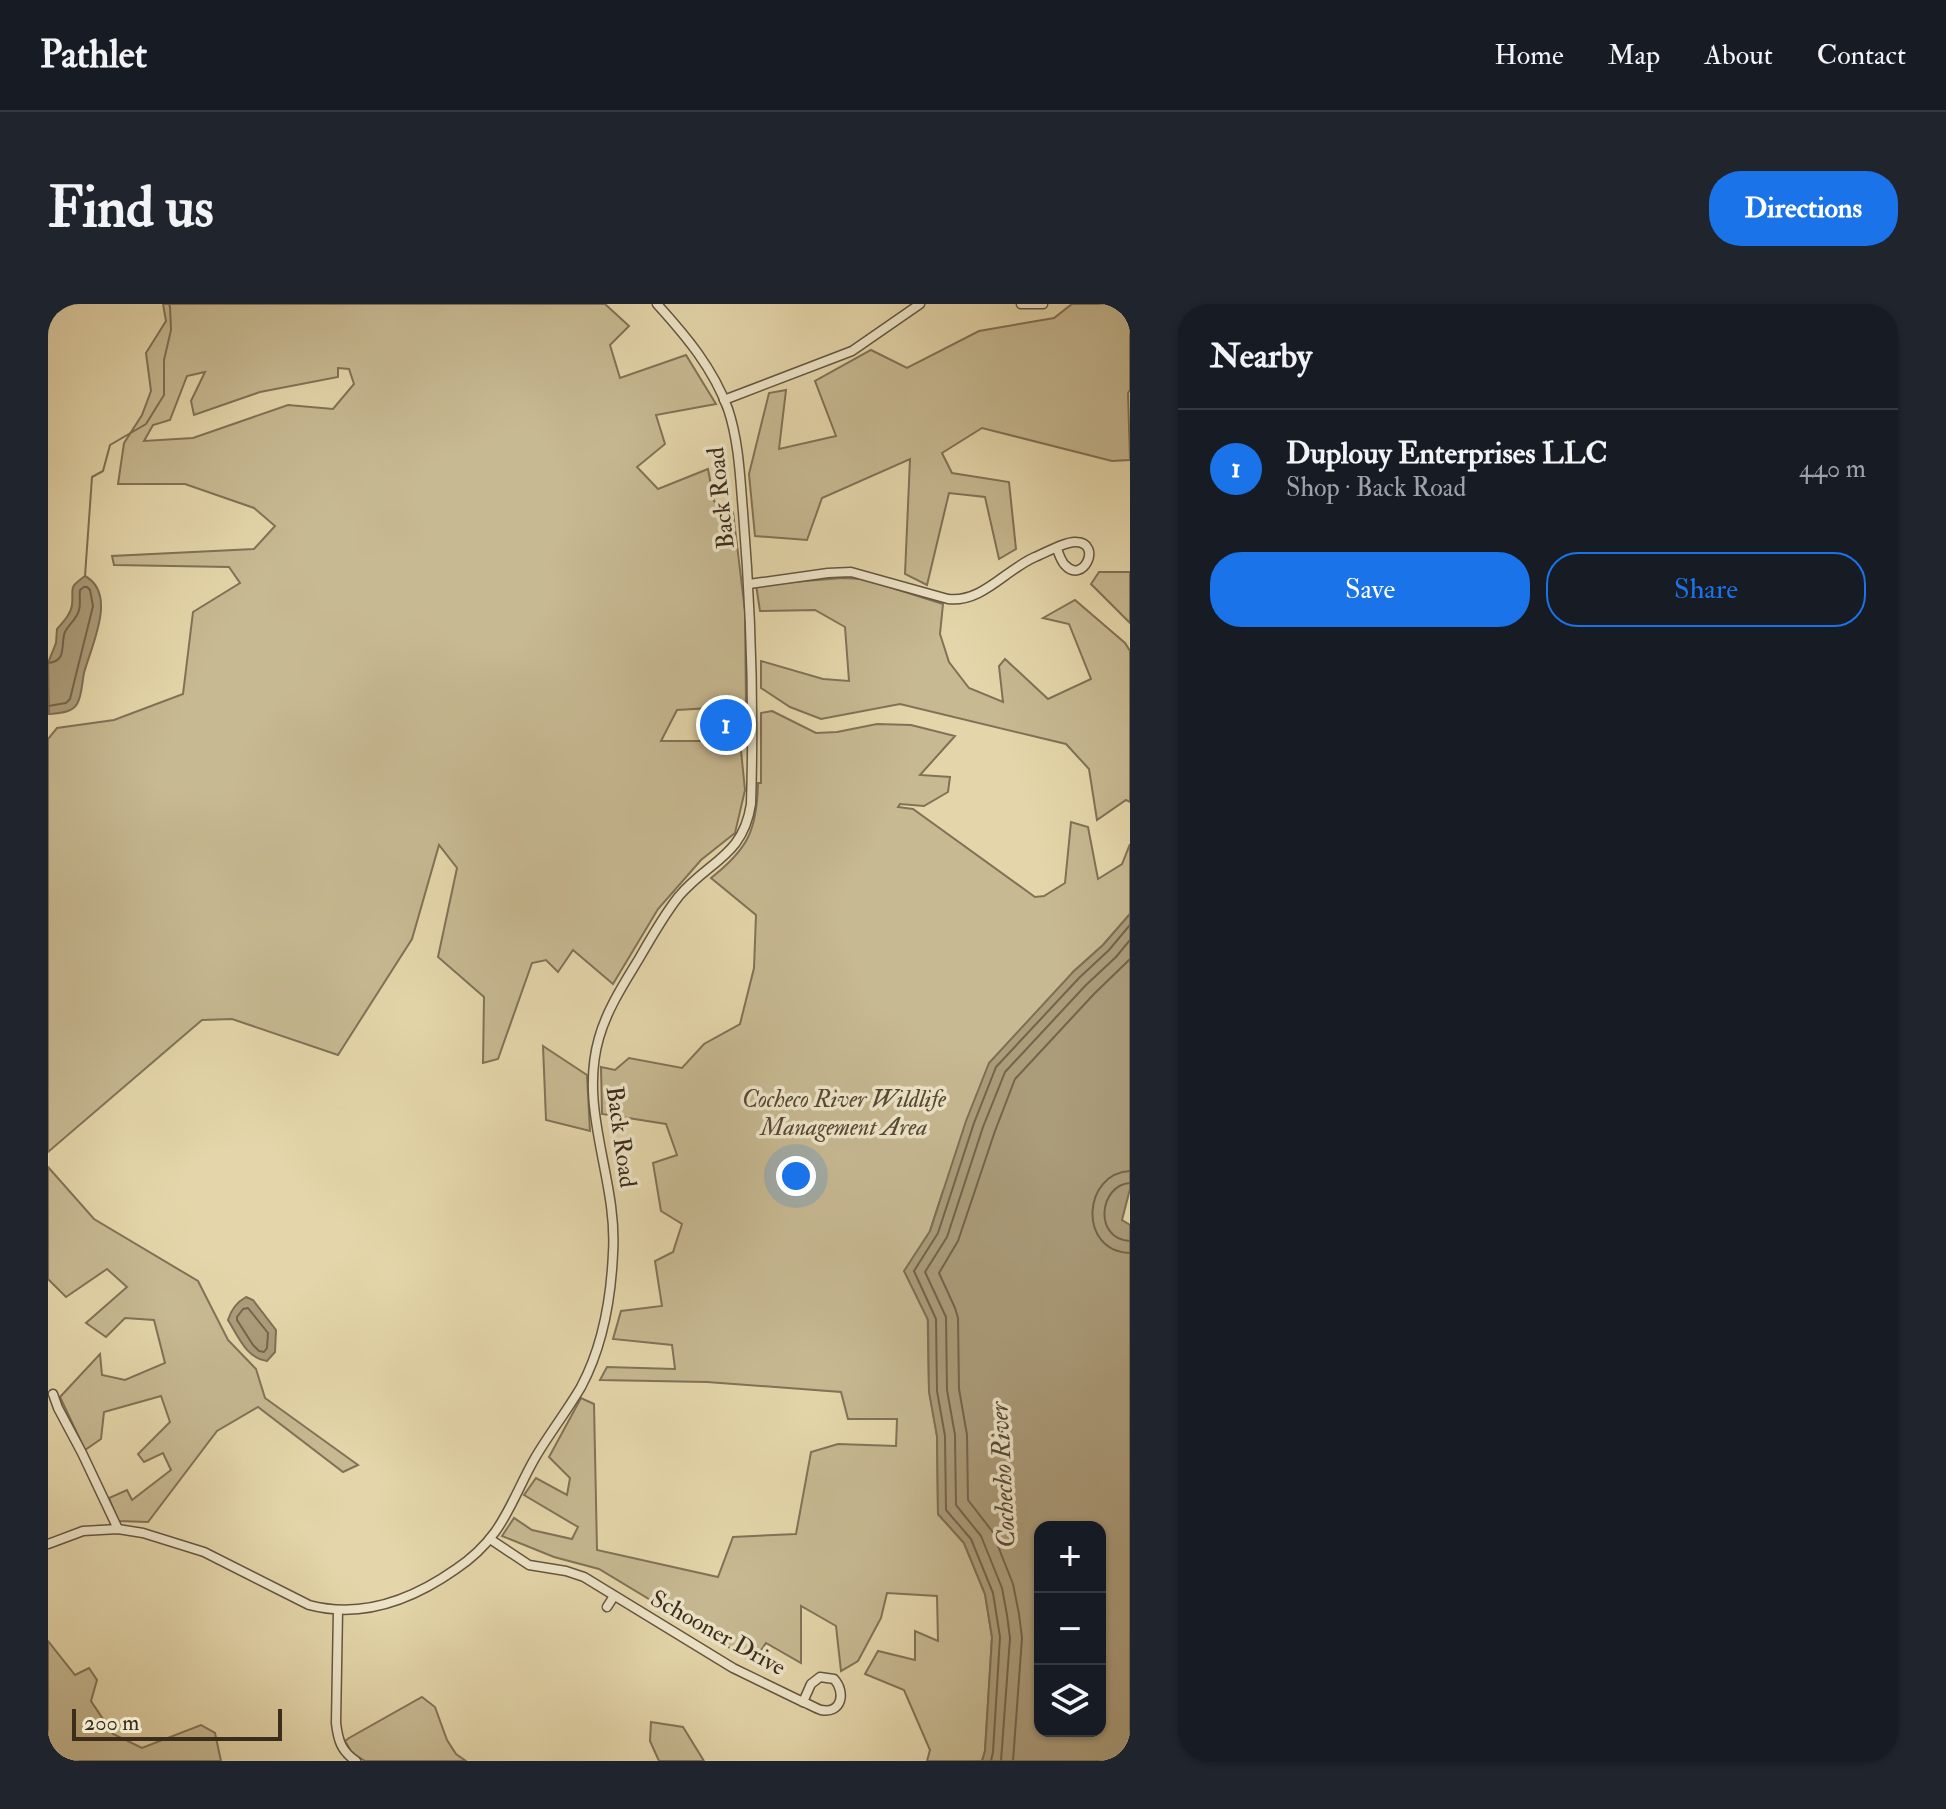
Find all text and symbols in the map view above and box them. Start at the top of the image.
text: Pathlet [40,31,147,79]
text: Home [1494,38,1564,73]
text: Map [1608,38,1660,73]
text: About [1704,38,1773,73]
text: Contact [1817,38,1906,73]
button: Directions [1709,171,1898,246]
text: Find us [48,173,214,244]
text: Nearby [1210,335,1312,378]
text: Duplouy Enterprises LLC [1286,435,1607,472]
street label: Back Road [700,445,742,550]
text: 1 [1231,453,1241,485]
text: 440 m [1799,453,1866,485]
text: Shop · Back Road [1286,472,1466,504]
button: Save [1210,552,1530,627]
button: Share [1546,552,1866,627]
pin: 1 [700,695,752,755]
street label: Back Road [599,1084,643,1190]
park label: Cocheco River Wildlife Management Area [742,1084,947,1143]
your location [776,1156,816,1196]
water label: Cochecho River [983,1400,1023,1549]
map controls [1034,1521,1106,1737]
button: + [1034,1521,1106,1593]
street label: Schooner Drive [645,1583,791,1683]
button: − [1034,1593,1106,1665]
button: layers [1034,1665,1106,1737]
scale bar [72,1705,282,1741]
text: 200 m [84,1709,139,1737]

